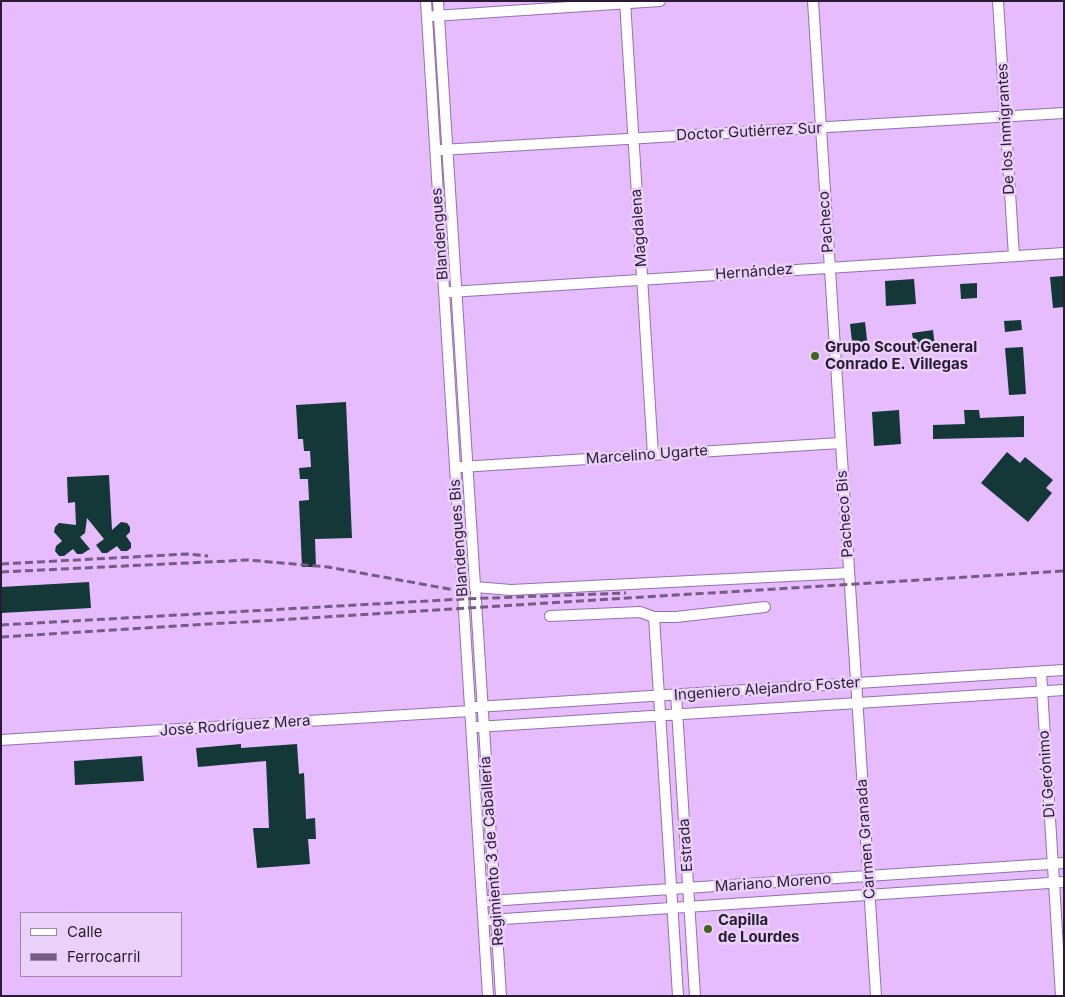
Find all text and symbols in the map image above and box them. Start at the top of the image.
street label: De los Inmigrantes [994,63,1018,195]
street label: Doctor Gutiérrez Sur [676,119,822,145]
street label: Blandengues [428,187,452,281]
street label: Magdalena [627,188,651,268]
street label: Pacheco [815,191,837,253]
street label: Hernández [715,260,793,284]
place label: Grupo Scout General Conrado E. Villegas [825,338,977,373]
marker: Grupo Scout General Conrado E. Villegas [809,350,821,362]
street label: Marcelino Ugarte [585,442,709,468]
street label: Pacheco Bis [833,470,857,558]
street label: Blandengues Bis [446,479,472,597]
street label: Ingeniero Alejandro Foster [673,674,861,704]
street label: José Rodríguez Mera [159,712,311,740]
street label: Di Gerónimo [1035,730,1059,818]
street label: Regimiento 3 de Caballería [476,756,508,946]
street label: Carmen Granada [853,778,879,900]
street label: Estrada [675,818,697,872]
street label: Mariano Moreno [714,870,832,896]
place label: Capilla de Lourdes [718,911,799,946]
legend [20,912,182,977]
text: Calle [67,922,102,941]
marker: Capilla de Lourdes [702,923,714,935]
text: Ferrocarril [67,947,140,966]

